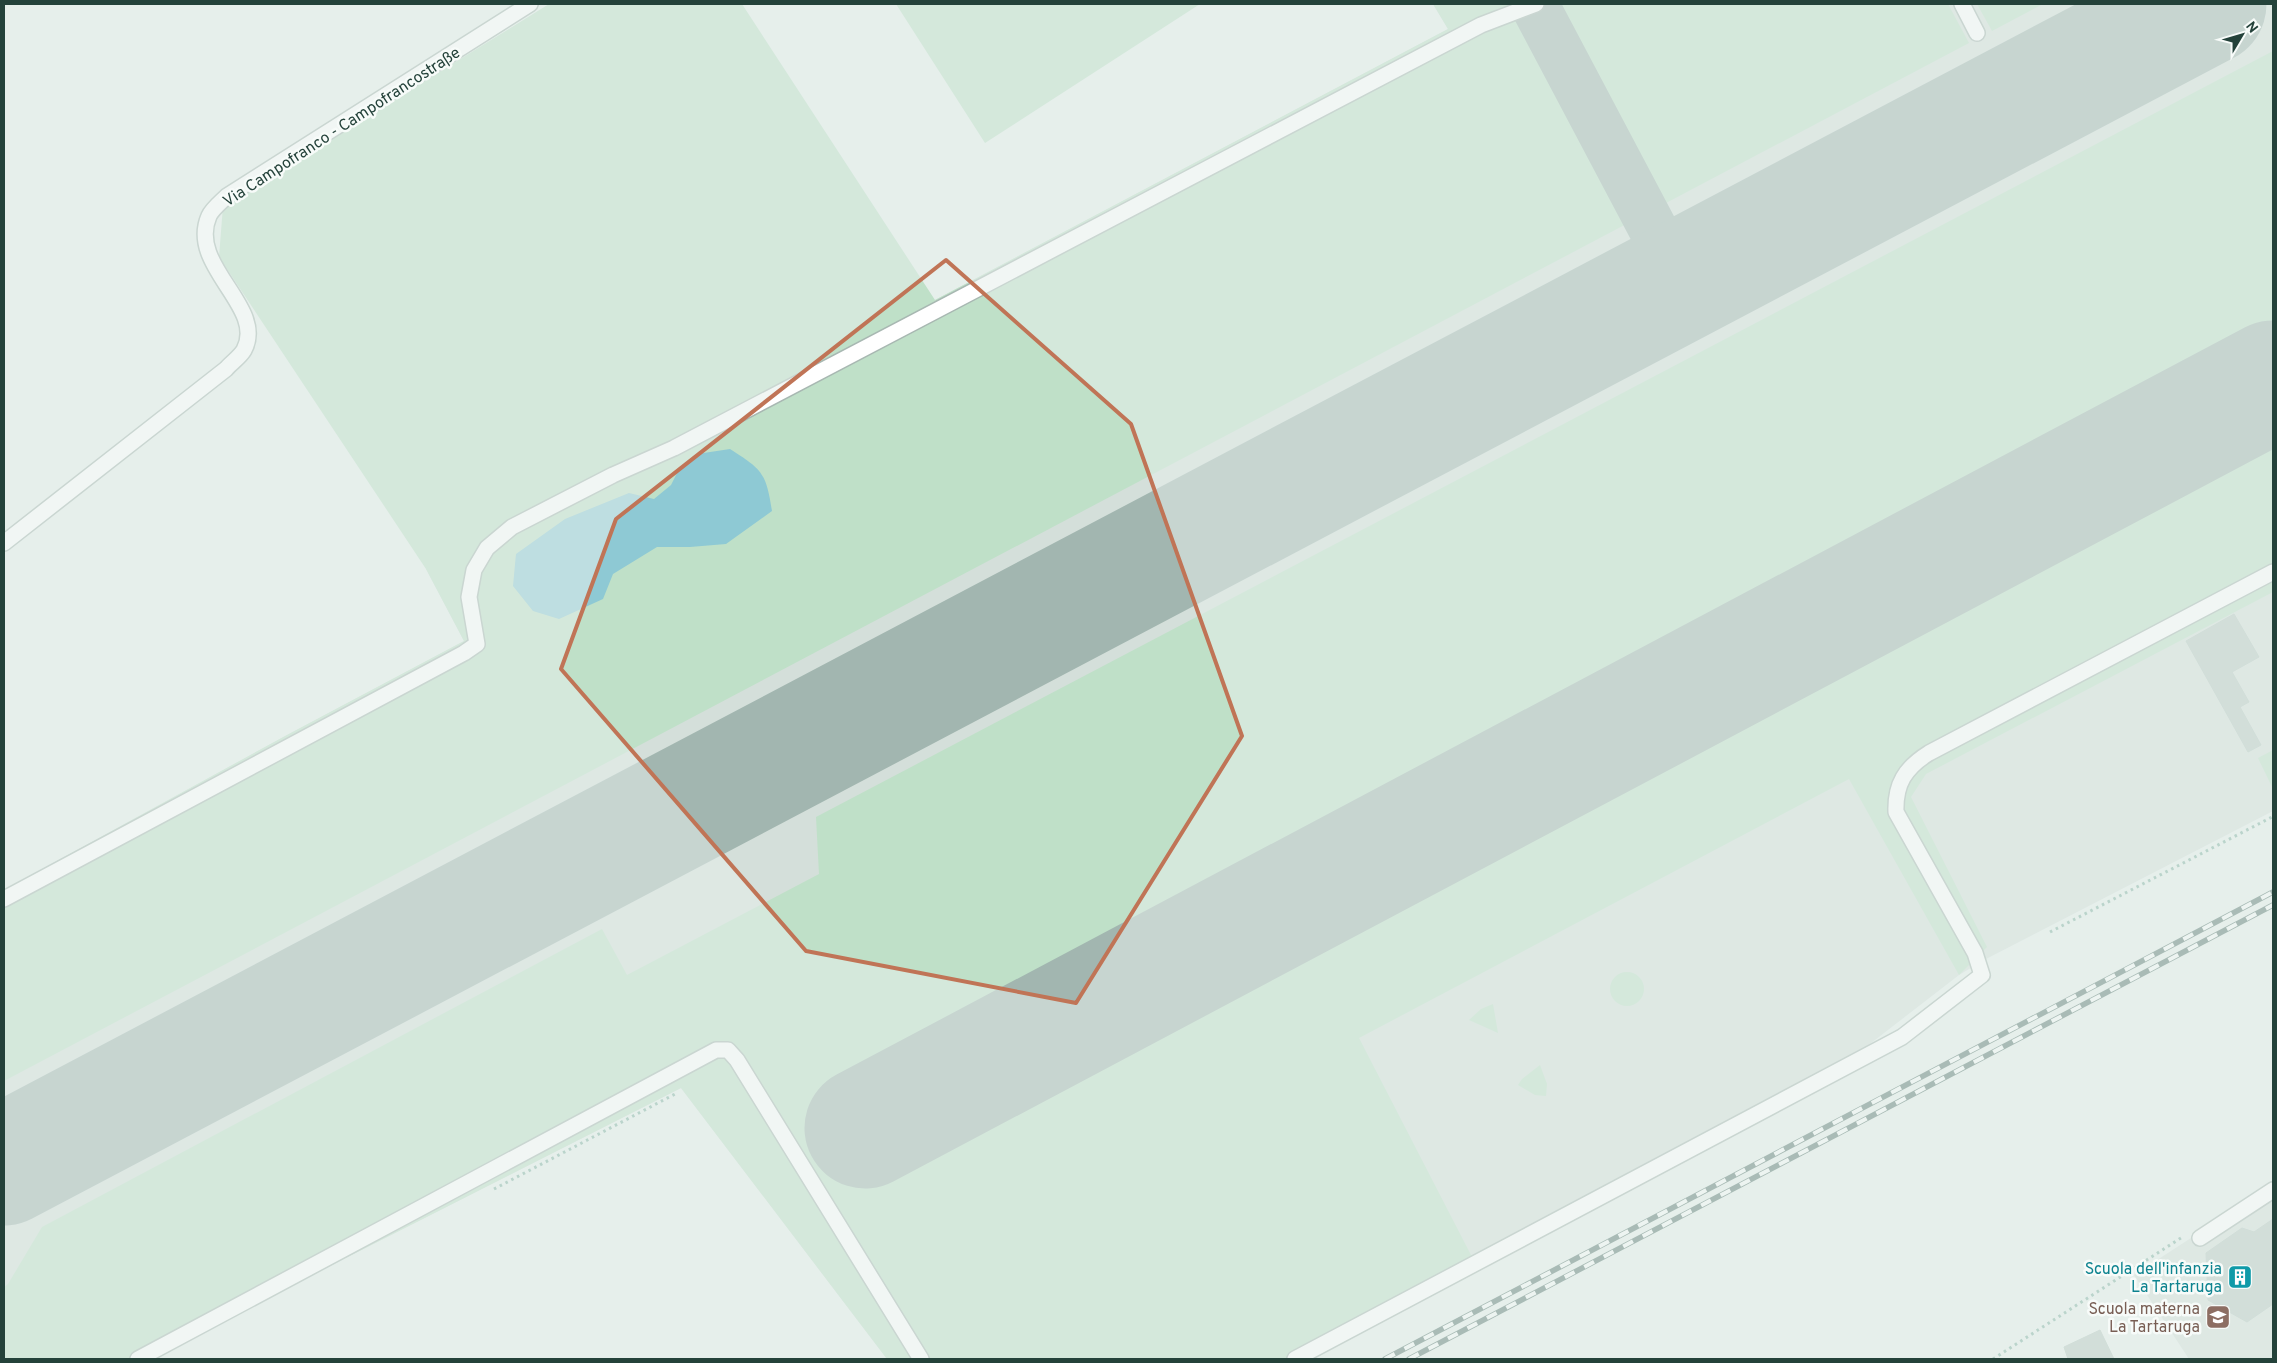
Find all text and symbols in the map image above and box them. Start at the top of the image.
north arrow [2217,10,2267,60]
text: N [2241,19,2261,37]
street label: Via Campofranco - Campofrancostraße [220,43,464,212]
place label: Scuola dell'infanzia La Tartaruga [2085,1260,2222,1298]
building icon: Scuola dell'infanzia La Tartaruga [2227,1264,2253,1290]
place label: Scuola materna La Tartaruga [2089,1300,2200,1338]
school or university icon: Scuola materna La Tartaruga [2205,1304,2231,1330]

